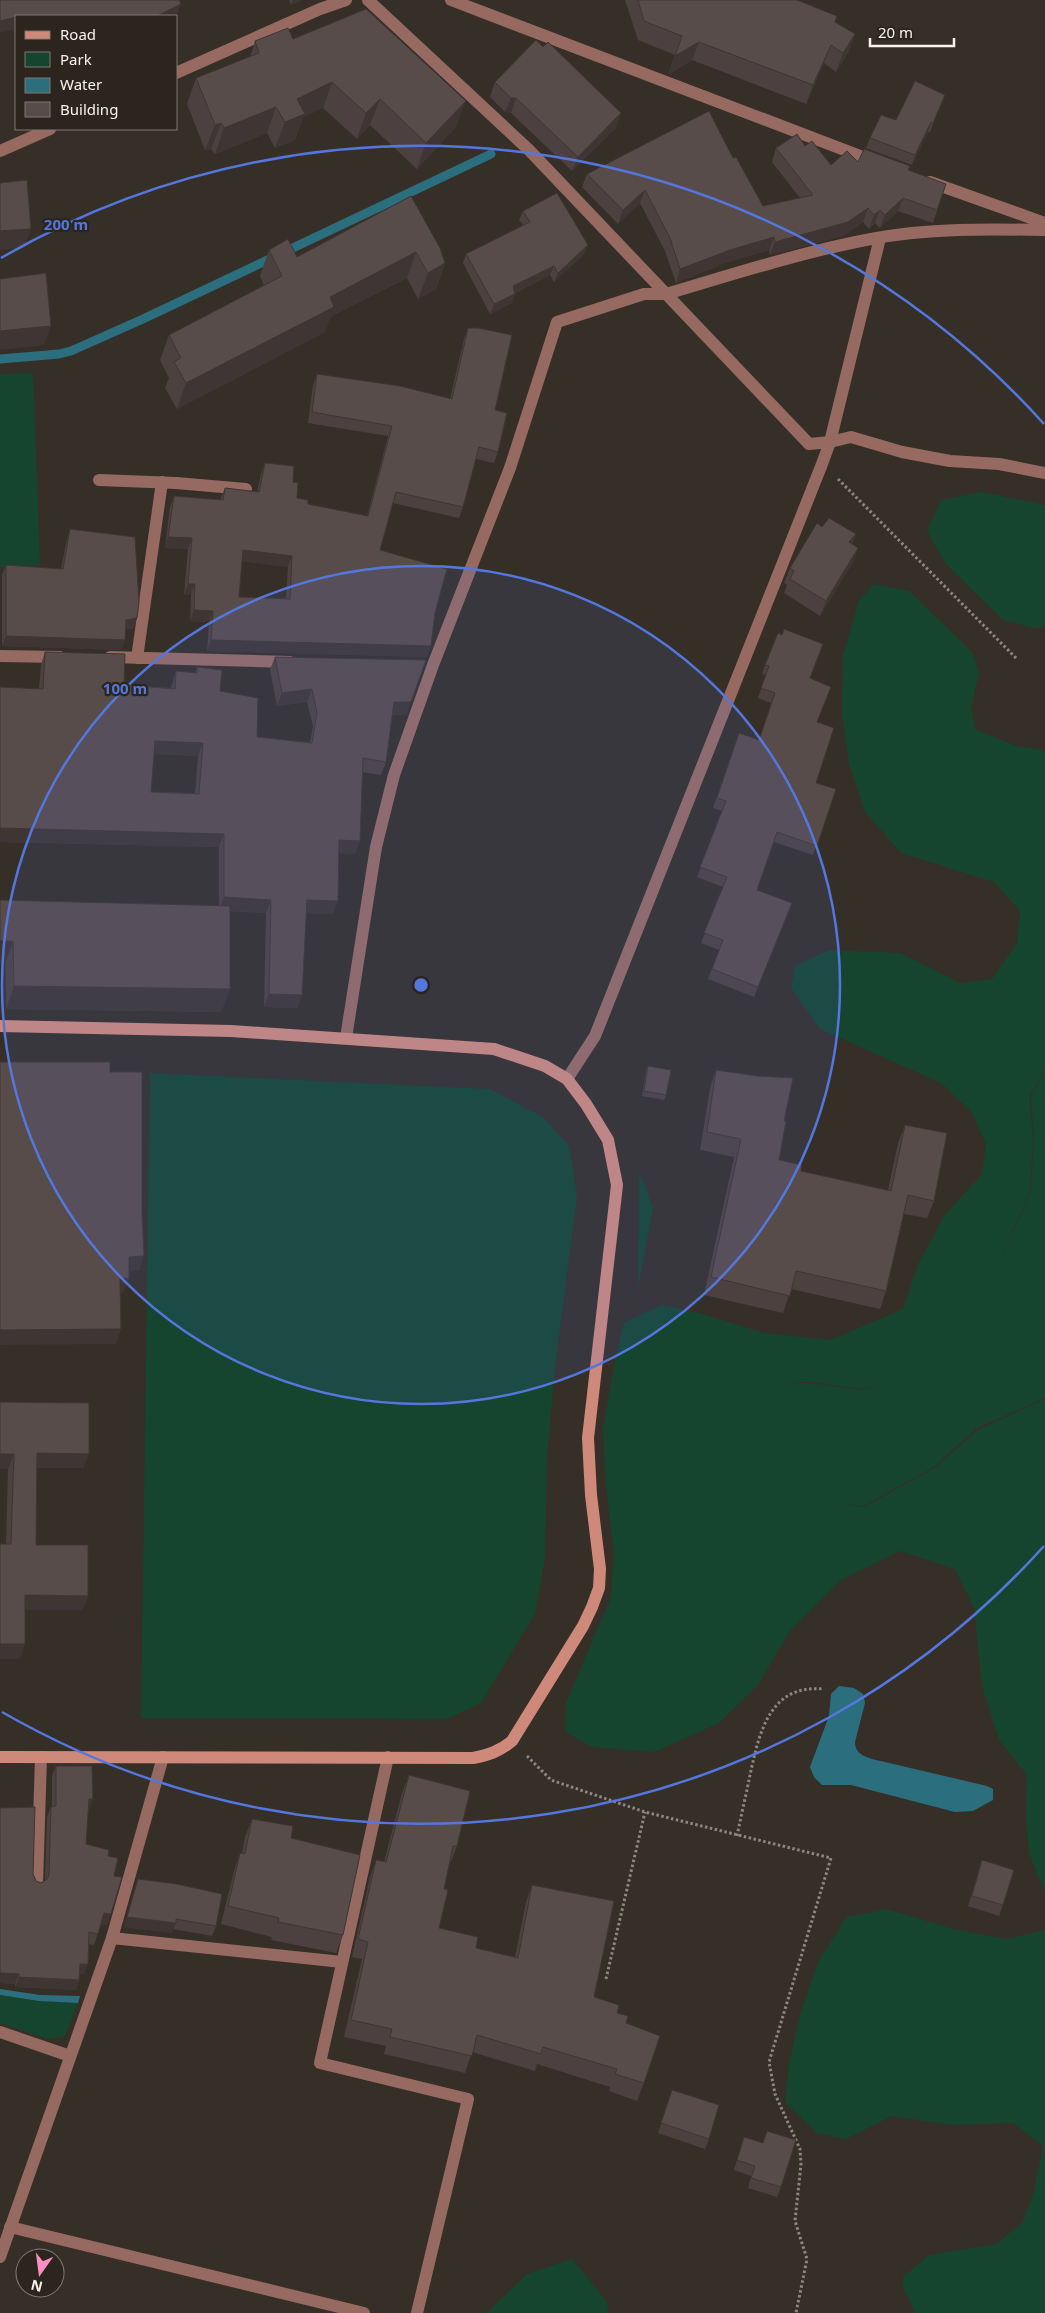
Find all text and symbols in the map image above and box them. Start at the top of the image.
legend [15,15,178,130]
scale bar [870,15,954,47]
text: 20 m [878,22,913,42]
text: Road [60,24,96,44]
text: Park [60,49,92,69]
text: Water [60,74,102,94]
text: Building [60,99,118,119]
text: 200 m [44,214,88,234]
text: 100 m [103,678,147,698]
centre of rings [412,976,430,994]
north arrow [15,2248,65,2298]
text: N [29,2276,45,2297]

